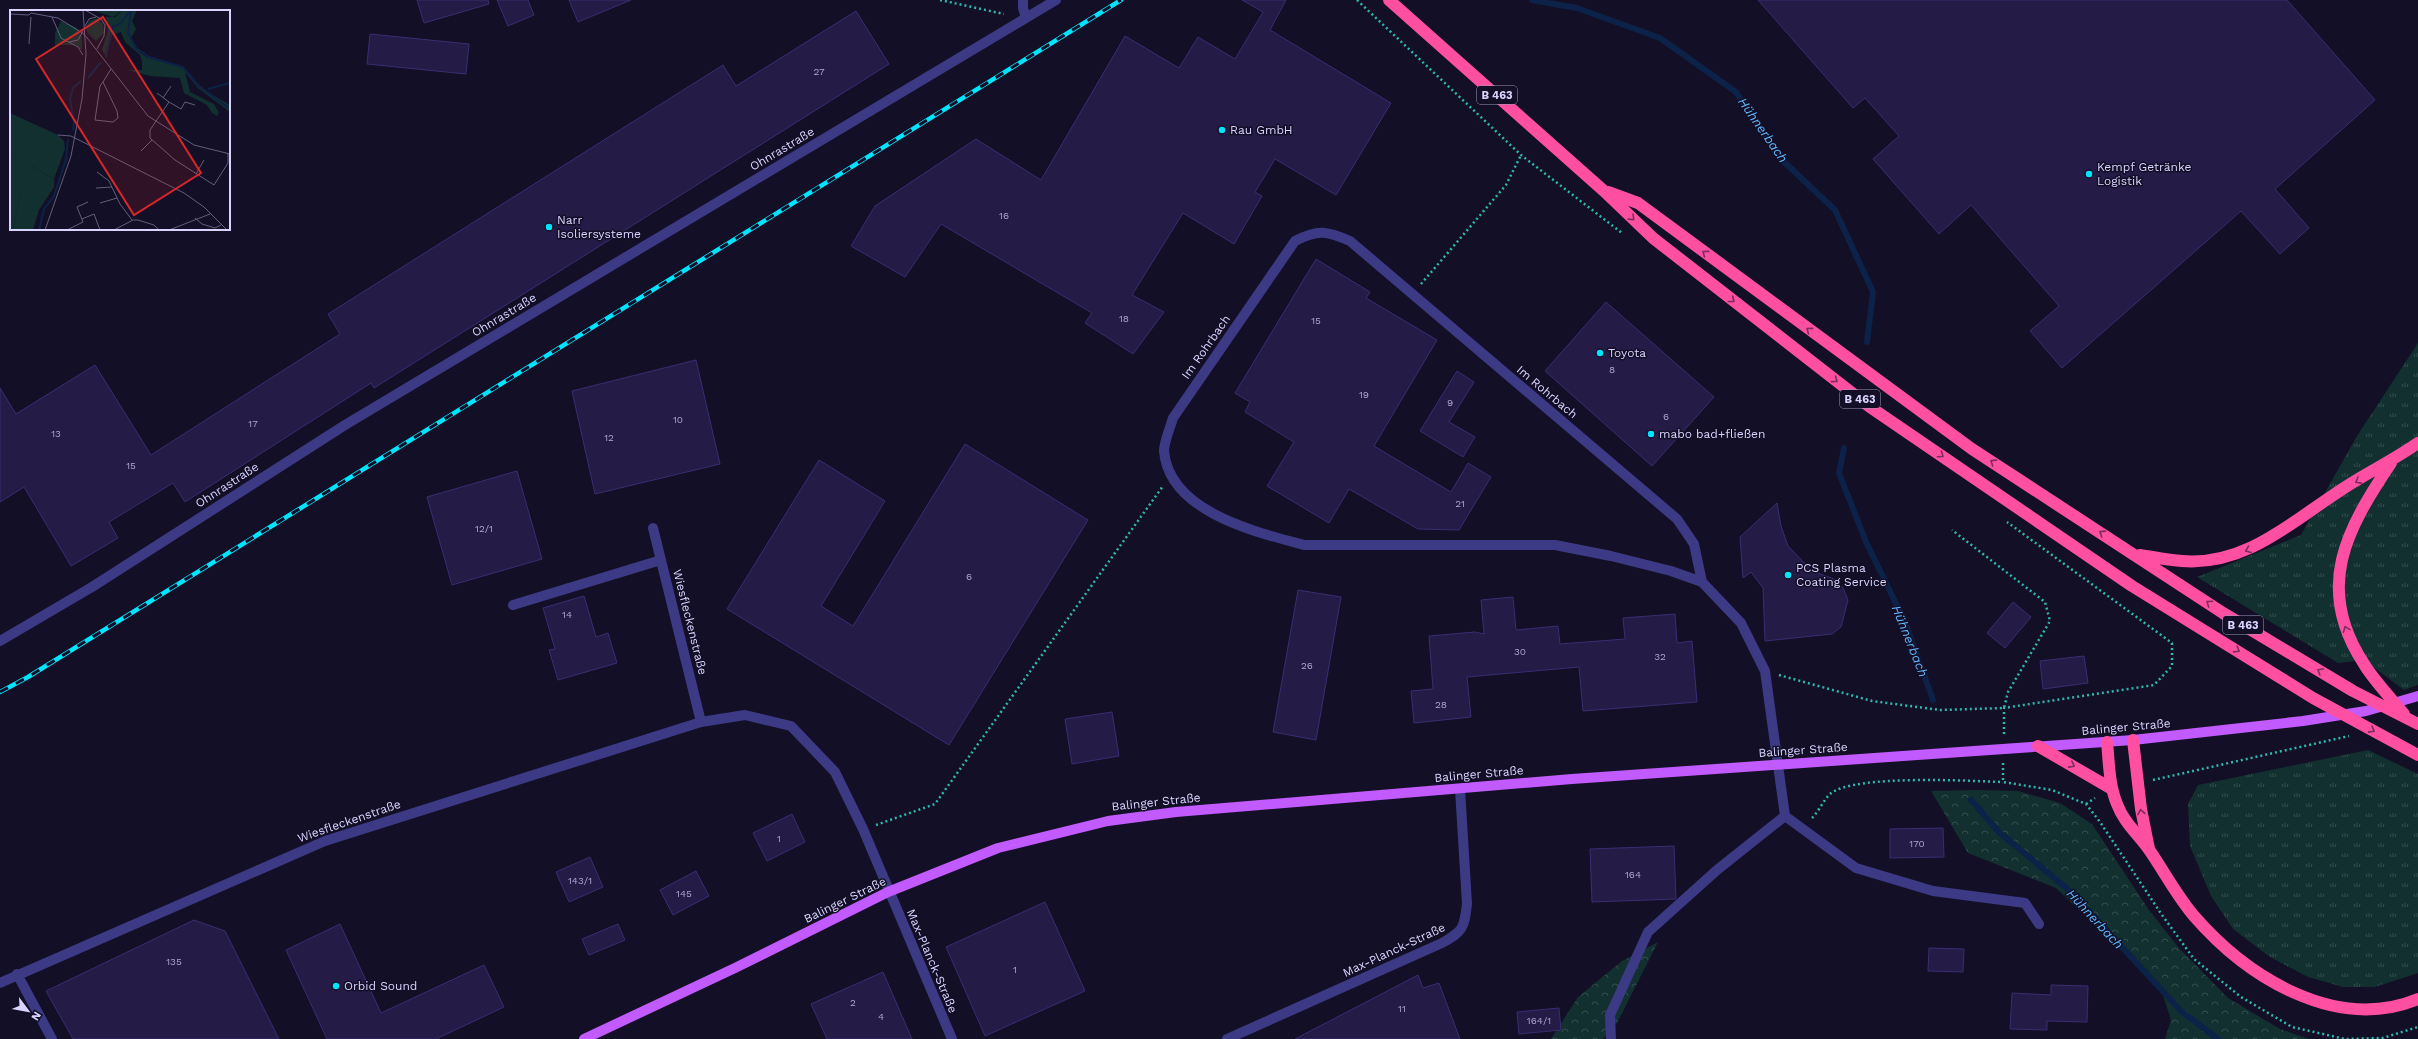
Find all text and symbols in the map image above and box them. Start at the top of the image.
inset map [10,10,230,230]
house number: 27 [813,66,825,77]
road number: B 463 [1477,86,1517,104]
water label: Hühnerbach [1735,95,1791,166]
place label: Rau GmbH [1230,123,1293,137]
street label: Ohnrastraße [747,124,817,174]
marker: Rau GmbH [1217,125,1227,135]
place label: Kempf Getränke Logistik [2097,160,2191,188]
marker: Kempf Getränke Logistik [2084,169,2094,179]
house number: 16 [999,210,1009,221]
place label: Narr Isoliersysteme [557,213,641,241]
one-way arrow [1627,213,1635,221]
marker: Narr Isoliersysteme [544,222,554,232]
one-way arrow [1702,251,1709,258]
street label: Ohnrastraße [469,290,539,340]
one-way arrow [1728,296,1735,303]
street label: Im Rohrbach [1179,312,1233,382]
house number: 18 [1119,313,1129,324]
house number: 15 [1311,315,1321,326]
one-way arrow [1807,328,1814,335]
place label: Toyota [1608,346,1646,360]
marker: Toyota [1595,348,1605,358]
street label: Im Rohrbach [1514,363,1580,421]
house number: 8 [1609,364,1615,375]
one-way arrow [1831,375,1838,382]
house number: 19 [1359,389,1369,400]
road number: B 463 [1840,390,1880,408]
house number: 9 [1447,397,1453,408]
house number: 6 [1663,411,1669,422]
house number: 10 [673,414,683,425]
house number: 17 [248,418,258,429]
place label: mabo bad+fließen [1659,427,1765,441]
house number: 13 [51,428,61,439]
marker: mabo bad+fließen [1646,429,1656,439]
house number: 12 [604,432,614,443]
one-way arrow [1937,450,1944,458]
street label: Ohnrastraße [193,459,261,511]
one-way arrow [1990,459,1997,467]
house number: 15 [126,460,136,471]
one-way arrow [2354,476,2362,483]
house number: 21 [1455,498,1465,509]
house number: 12/1 [475,523,493,534]
one-way arrow [2099,530,2106,537]
one-way arrow [2244,545,2251,553]
place label: PCS Plasma Coating Service [1796,561,1887,589]
street label: Wiesfleckenstraße [670,568,710,676]
marker: PCS Plasma Coating Service [1783,570,1793,580]
house number: 6 [966,571,972,582]
one-way arrow [2206,600,2213,608]
water label: Hühnerbach [1889,603,1931,679]
house number: 14 [562,609,572,620]
road number: B 463 [2223,616,2263,634]
one-way arrow [2342,625,2350,632]
house number: 30 [1514,646,1526,657]
one-way arrow [2233,646,2240,653]
house number: 32 [1654,651,1666,662]
house number: 26 [1301,660,1313,671]
one-way arrow [2317,668,2324,675]
house number: 28 [1435,699,1447,710]
street label: Balinger Straße [2081,716,2171,738]
one-way arrow [2368,725,2375,732]
street label: Balinger Straße [1758,740,1848,760]
one-way arrow [2068,760,2075,767]
street label: Balinger Straße [1434,763,1524,785]
street label: Balinger Straße [1111,790,1201,814]
street label: Wiesfleckenstraße [296,797,402,845]
one-way arrow [2138,808,2146,815]
house number: 1 [777,833,781,844]
house number: 170 [1909,838,1925,849]
house number: 164 [1625,869,1641,880]
street label: Balinger Straße [802,874,888,926]
house number: 143/1 [568,875,592,886]
water label: Hühnerbach [2064,886,2126,952]
house number: 145 [676,888,692,899]
street label: Max-Planck-Straße [904,907,960,1015]
street label: Max-Planck-Straße [1341,920,1447,980]
house number: 135 [166,956,182,967]
house number: 1 [1013,964,1017,975]
place label: Orbid Sound [344,979,417,993]
marker: Orbid Sound [331,981,341,991]
north arrow [8,991,48,1031]
house number: 2 [850,997,856,1008]
house number: 11 [1398,1003,1406,1014]
text: N [28,1009,44,1023]
house number: 4 [878,1011,884,1022]
house number: 164/1 [1527,1015,1551,1026]

